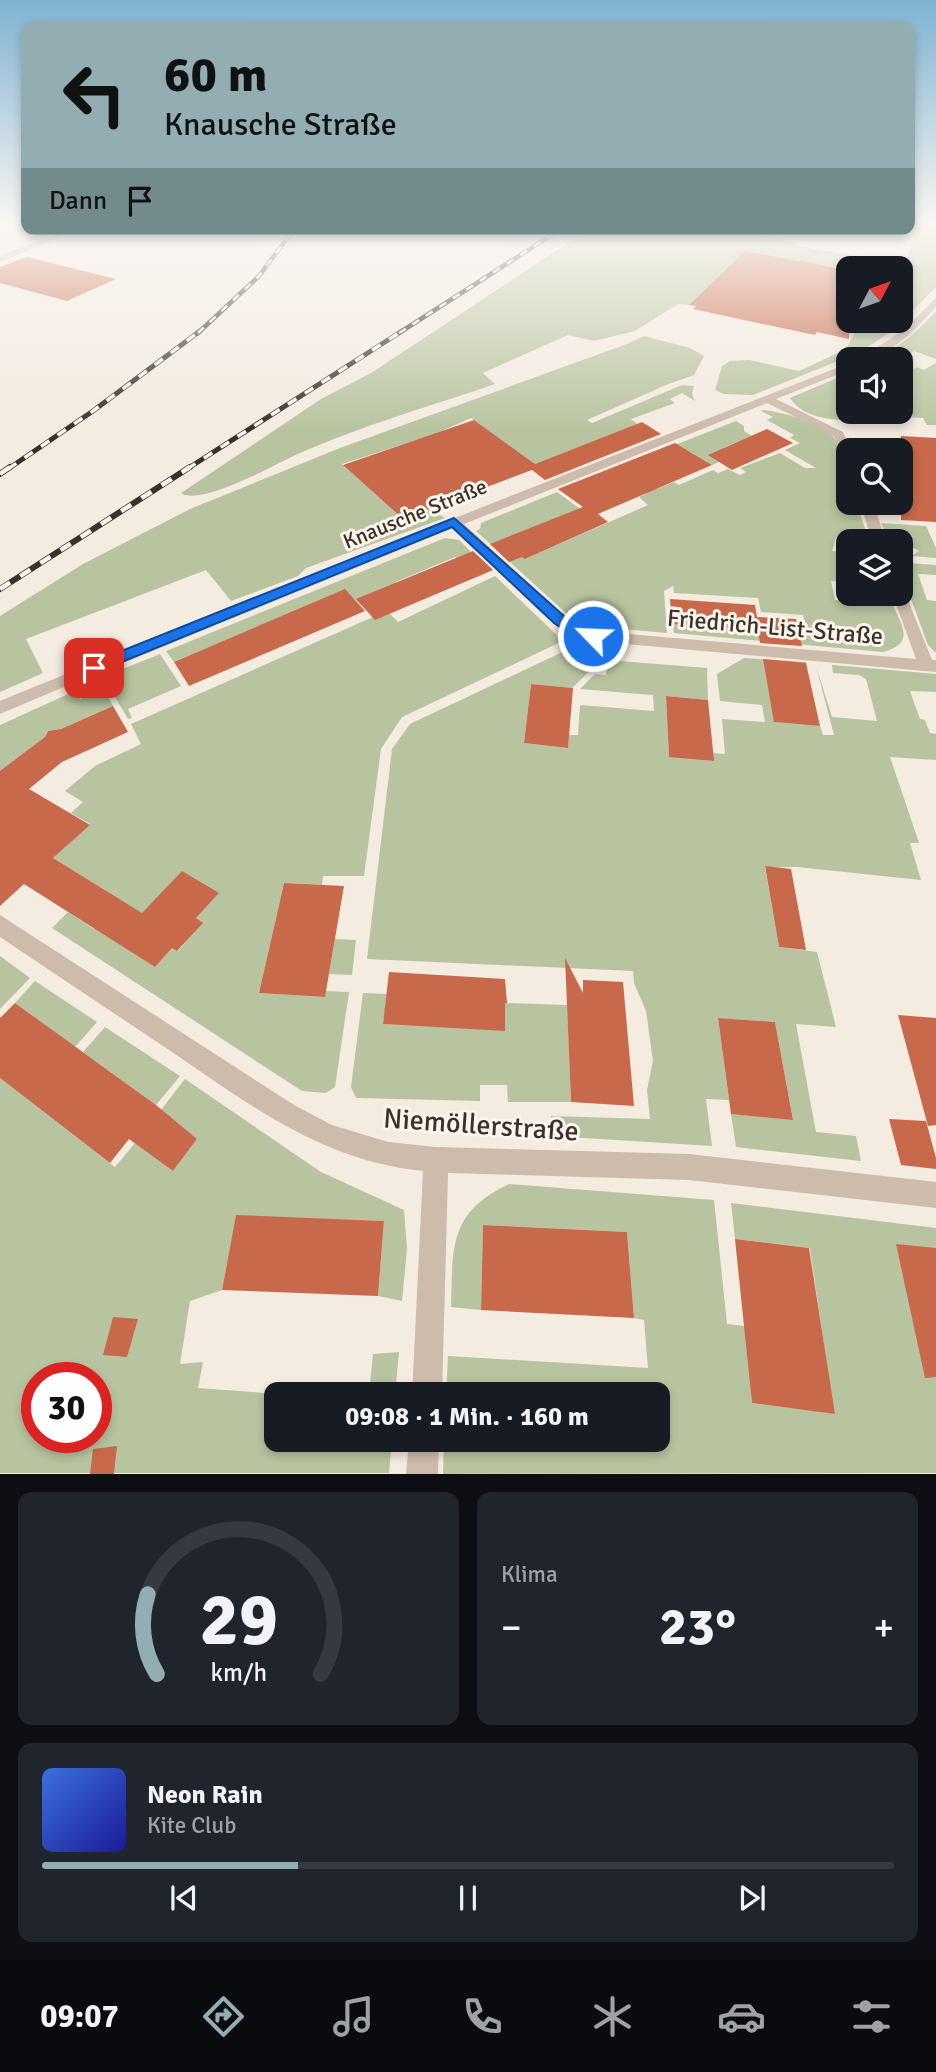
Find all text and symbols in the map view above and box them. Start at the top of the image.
text: 60 m [164,45,267,105]
icon: left [49,49,140,140]
text: Knausche Straße [164,105,397,144]
icon: arrive [121,182,159,220]
text: Dann [49,185,107,217]
north arrow [836,256,914,332]
map controls [836,256,913,606]
button: sound [836,347,913,424]
button: search [836,438,913,515]
street label: Knausche Straße [339,473,491,555]
button: layers [836,529,913,606]
position arrow [556,599,630,673]
street label: Friedrich-List-Straße [666,603,884,651]
pin [64,638,124,698]
icon: arrive [75,649,113,687]
street label: Niemöllerstraße [382,1101,580,1149]
speed limit sign: 30 [21,1362,112,1453]
text: 09:08 · 1 Min. · 160 m [345,1401,589,1433]
text: Klima [501,1560,558,1589]
text: 29 [199,1577,278,1666]
text: 23° [659,1595,736,1659]
text: − [501,1604,522,1651]
text: + [873,1604,894,1651]
text: km/h [210,1657,267,1688]
text: Neon Rain [147,1779,263,1811]
text: Kite Club [147,1811,236,1840]
icon: previous [165,1879,203,1917]
icon: pause [449,1879,487,1917]
icon: next [733,1879,771,1917]
icon: directions [199,1992,248,2041]
icon: music [329,1992,378,2041]
icon: phone [458,1992,507,2041]
icon: climate [588,1992,637,2041]
icon: car [717,1992,766,2041]
icon: filters [847,1992,896,2041]
text: 09:07 [40,1997,119,2036]

